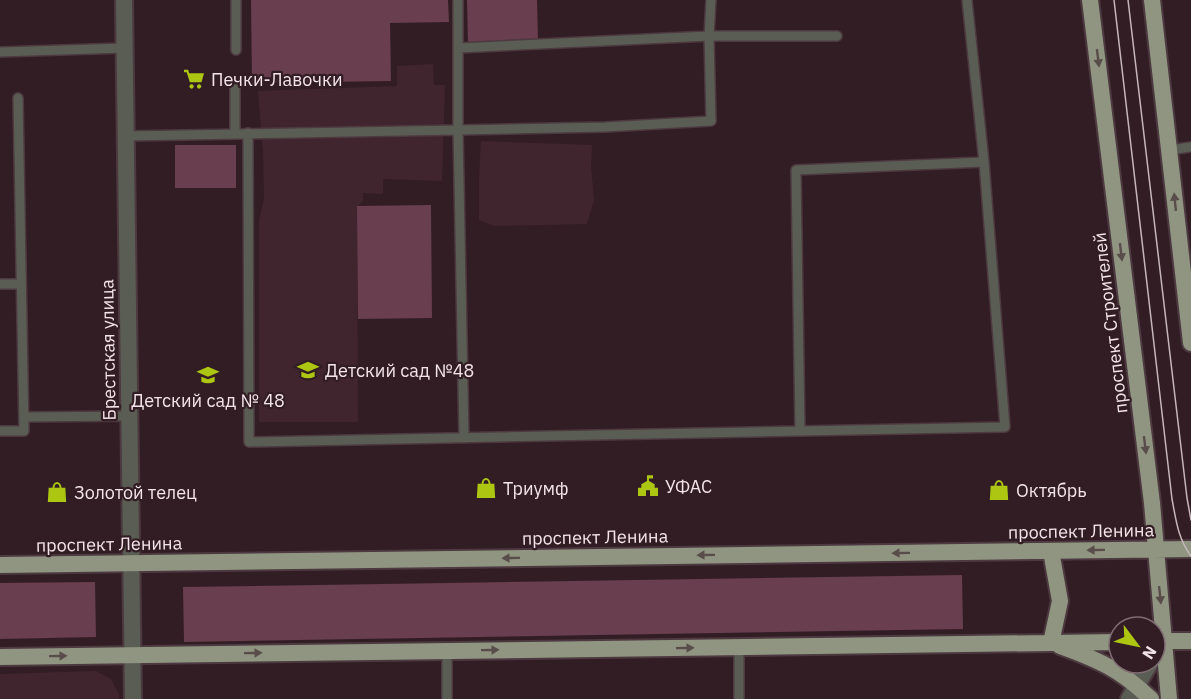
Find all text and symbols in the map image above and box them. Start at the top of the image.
one-way arrow [1093,49,1102,68]
supermarket icon: Печки-Лавочки [182,67,206,91]
place label: Печки-Лавочки [211,68,343,91]
one-way arrow [1170,192,1180,211]
street label: проспект Строителей [1087,231,1133,415]
one-way arrow [1116,242,1126,261]
street label: Брестская улица [95,279,121,421]
school or university icon: Детский сад №48 [296,358,320,382]
place label: Детский сад №48 [325,359,474,382]
school or university icon: Детский сад № 48 [196,363,220,387]
place label: Детский сад № 48 [131,389,285,412]
one-way arrow [1140,436,1149,455]
public building icon: УФАС [636,474,660,498]
place label: УФАС [665,475,712,498]
shop icon: Триумф [474,476,498,500]
place label: Триумф [503,477,569,500]
shop icon: Октябрь [987,478,1011,502]
place label: Октябрь [1016,479,1087,502]
shop icon: Золотой телец [45,480,69,504]
place label: Золотой телец [74,481,197,504]
street label: проспект Ленина [1008,518,1155,544]
street label: проспект Ленина [522,524,669,550]
street label: проспект Ленина [36,531,183,557]
one-way arrow [1087,545,1106,555]
one-way arrow [892,548,911,557]
one-way arrow [697,550,716,560]
one-way arrow [502,553,521,563]
one-way arrow [1155,586,1165,605]
north arrow [1107,615,1167,675]
one-way arrow [676,643,695,653]
text: N [1138,643,1161,663]
one-way arrow [481,645,500,655]
one-way arrow [244,649,263,658]
one-way arrow [49,651,68,661]

